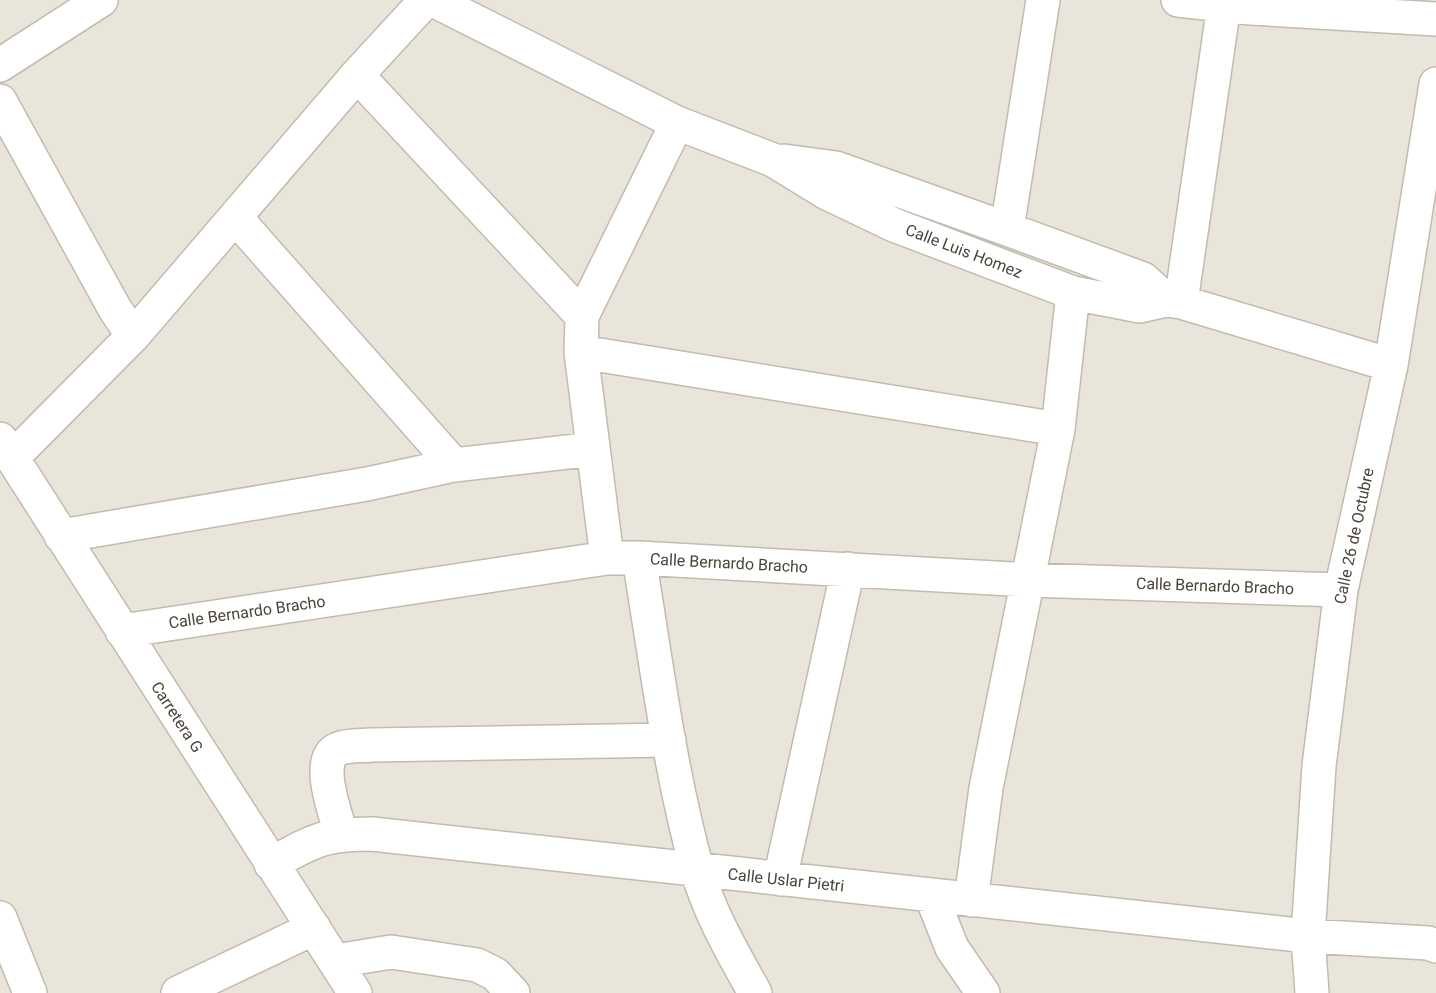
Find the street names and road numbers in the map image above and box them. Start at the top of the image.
street label: Calle Luis Homez [903,220,1025,282]
street label: Calle 26 de Octubre [1330,466,1378,606]
street label: Calle Bernardo Bracho [649,549,809,577]
street label: Calle Bernardo Bracho [1136,574,1294,598]
street label: Calle Bernardo Bracho [167,592,327,632]
street label: Carretera G [147,678,207,756]
street label: Calle Uslar Pietri [727,864,845,896]

